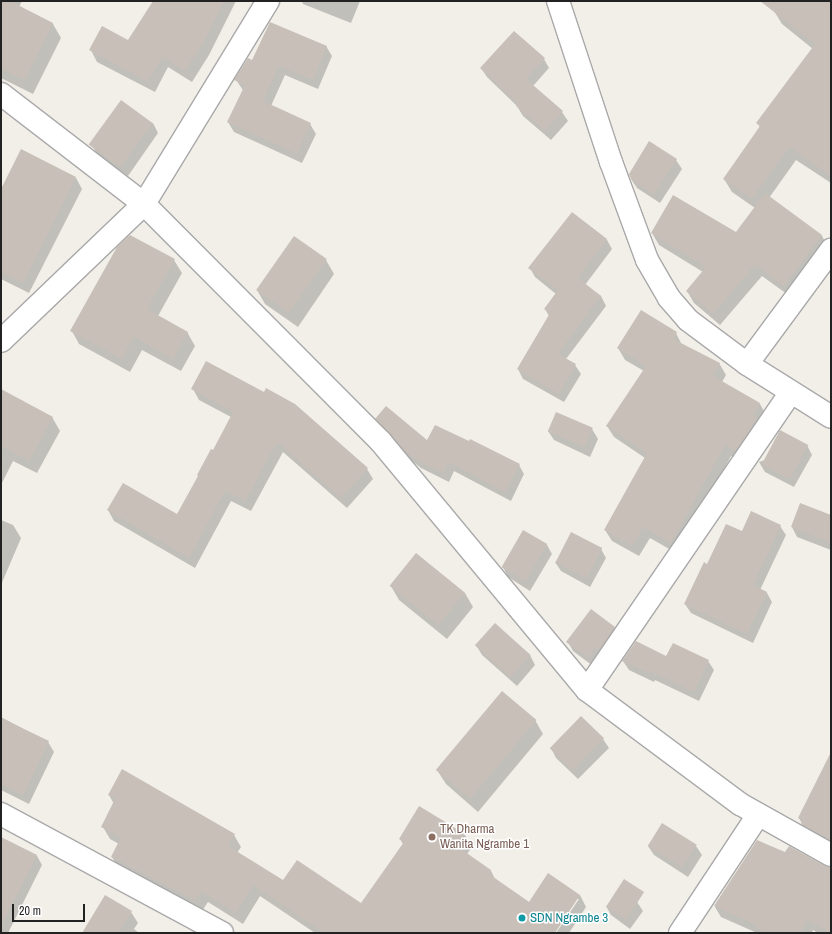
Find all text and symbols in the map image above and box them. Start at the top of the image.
place label: TK Dharma Wanita Ngrambe 1 [440,822,529,853]
marker: TK Dharma Wanita Ngrambe 1 [427,832,437,842]
scale bar [14,896,87,922]
text: 20 m [19,903,41,919]
place label: SDN Ngrambe 3 [530,910,608,926]
marker: SDN Ngrambe 3 [517,913,527,923]

